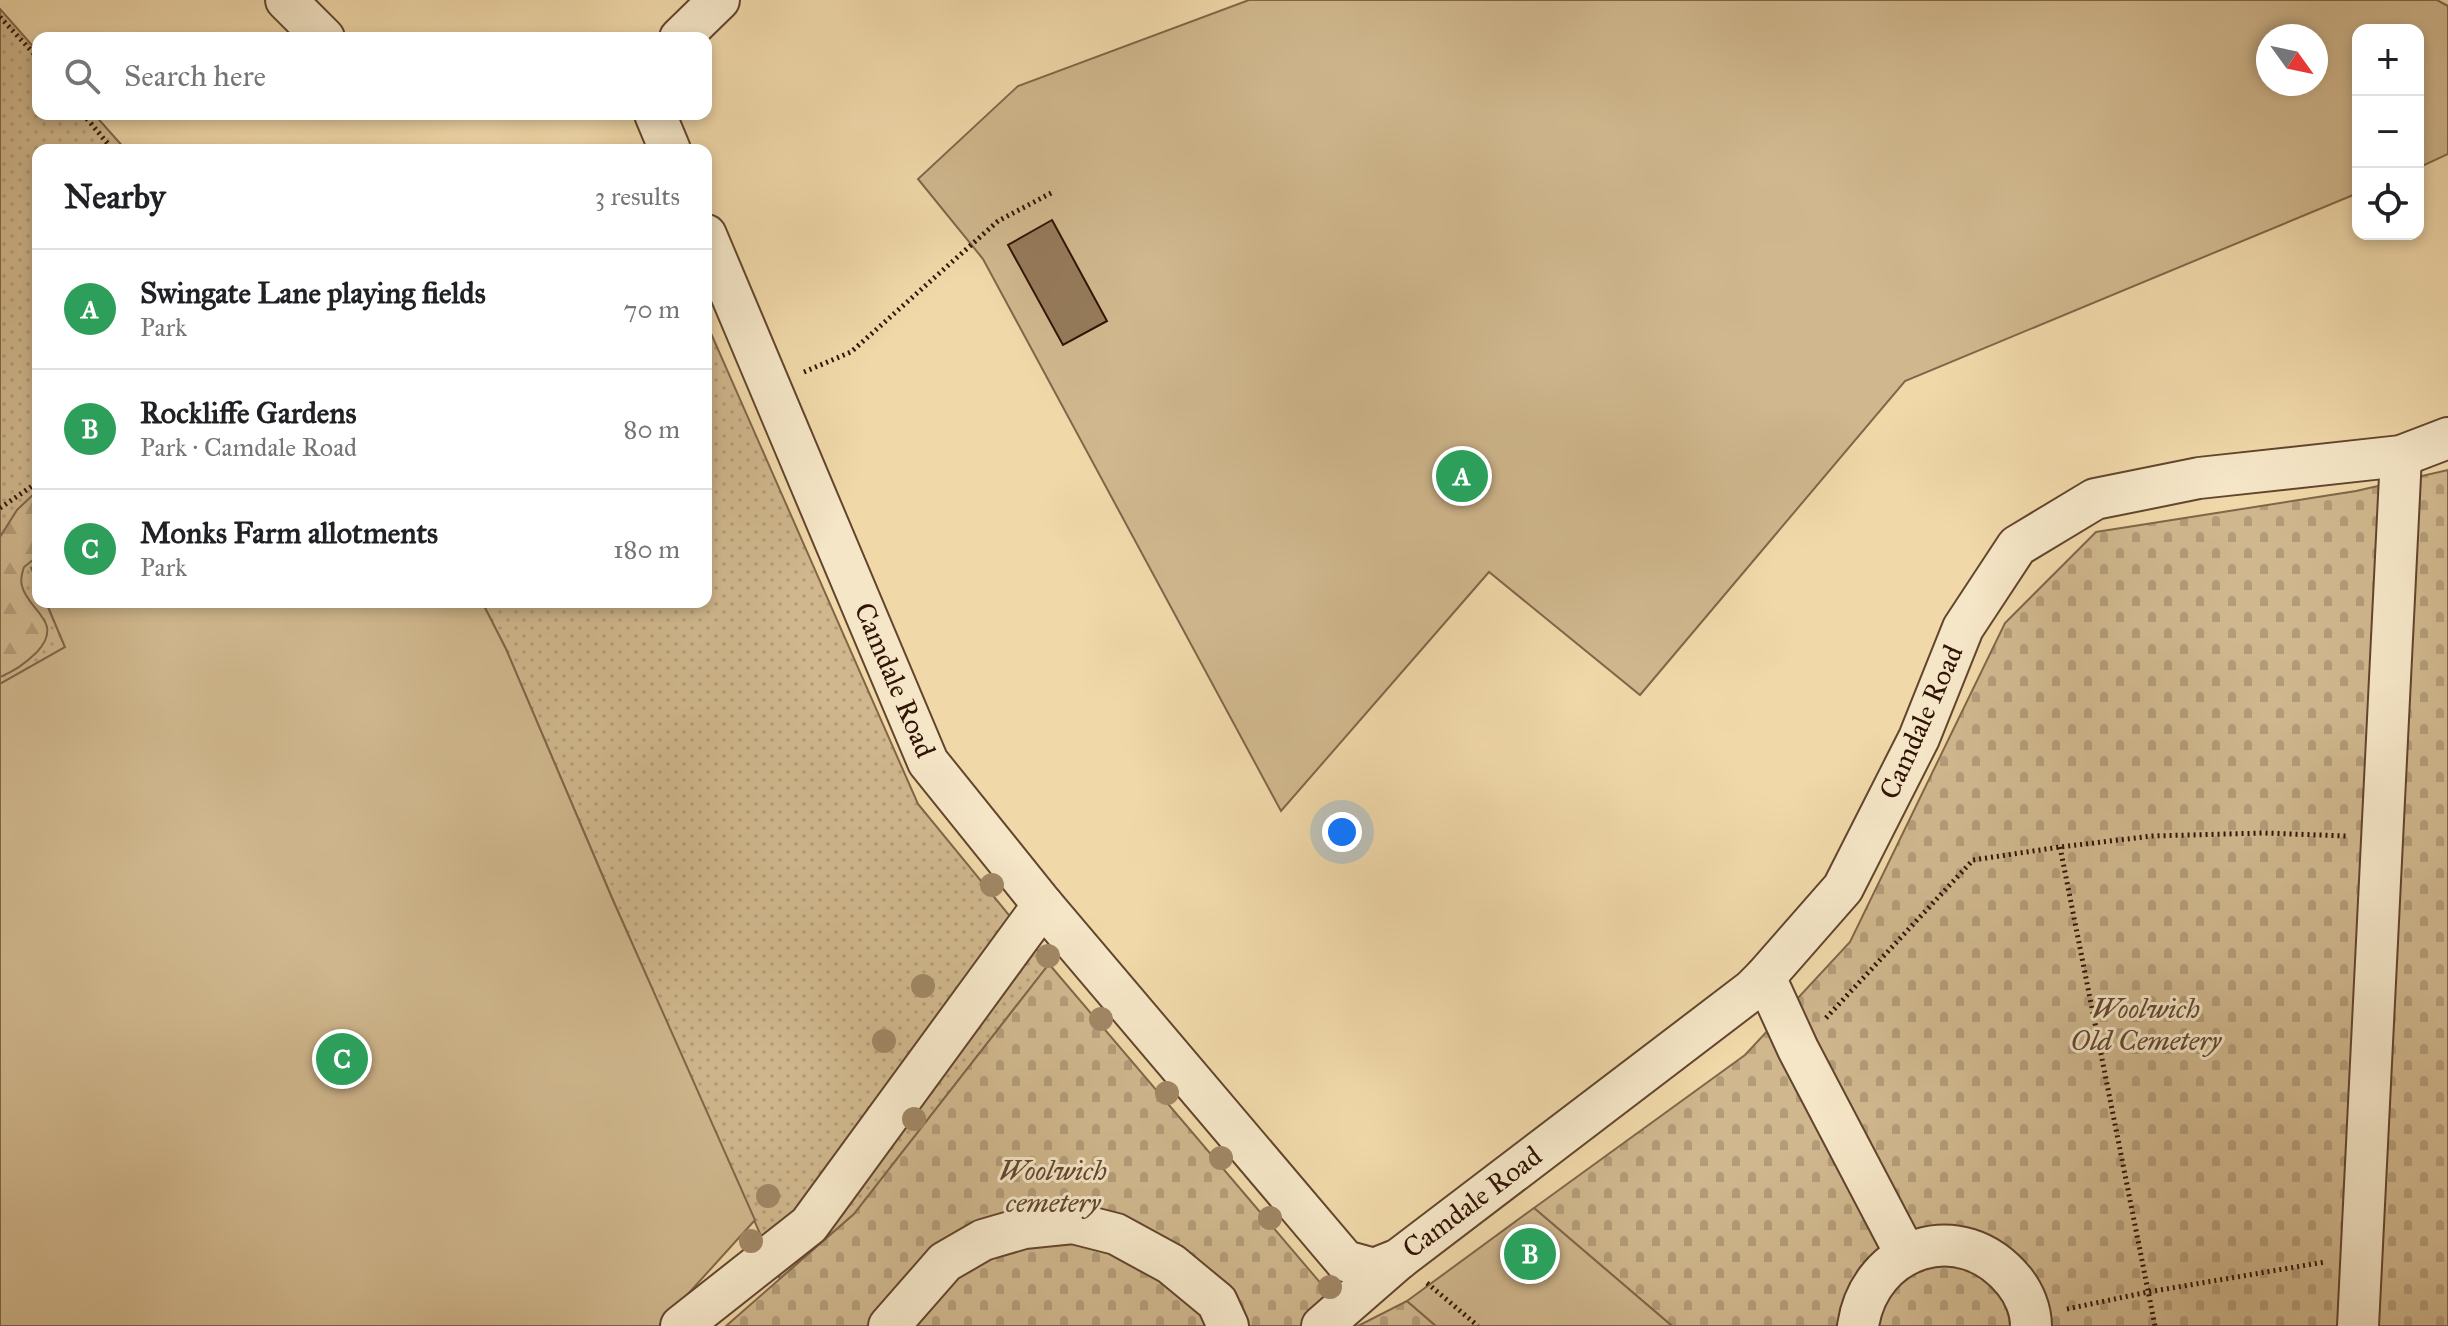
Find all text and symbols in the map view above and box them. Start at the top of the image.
north arrow [2256,24,2328,96]
map controls [2352,24,2424,240]
button: + [2352,24,2424,96]
search box [32,32,712,120]
icon: search [60,54,104,98]
text: Search here [124,58,266,94]
button: − [2352,96,2424,168]
button: locate [2352,168,2424,240]
text: Nearby [64,176,166,217]
text: 3 results [595,180,680,212]
text: Swingate Lane playing fields [140,275,486,311]
text: A [81,293,99,325]
text: 70 m [624,293,680,325]
text: Park [140,311,187,343]
text: Rockliffe Gardens [140,395,356,431]
text: B [81,413,99,445]
text: 80 m [624,413,680,445]
text: Park · Camdale Road [140,431,357,463]
pin: A [1436,446,1488,506]
text: Monks Farm allotments [140,515,438,551]
text: C [81,533,99,565]
text: 180 m [613,533,680,565]
text: Park [140,551,187,583]
street label: Camdale Road [847,597,943,763]
street label: Camdale Road [1871,639,1971,805]
your location [1322,812,1362,852]
park label: Woolwich Old Cemetery [2071,991,2223,1058]
pin: C [316,1029,368,1089]
street label: Camdale Road [1396,1138,1548,1266]
park label: Woolwich cemetery [999,1153,1107,1220]
pin: B [1504,1224,1556,1284]

